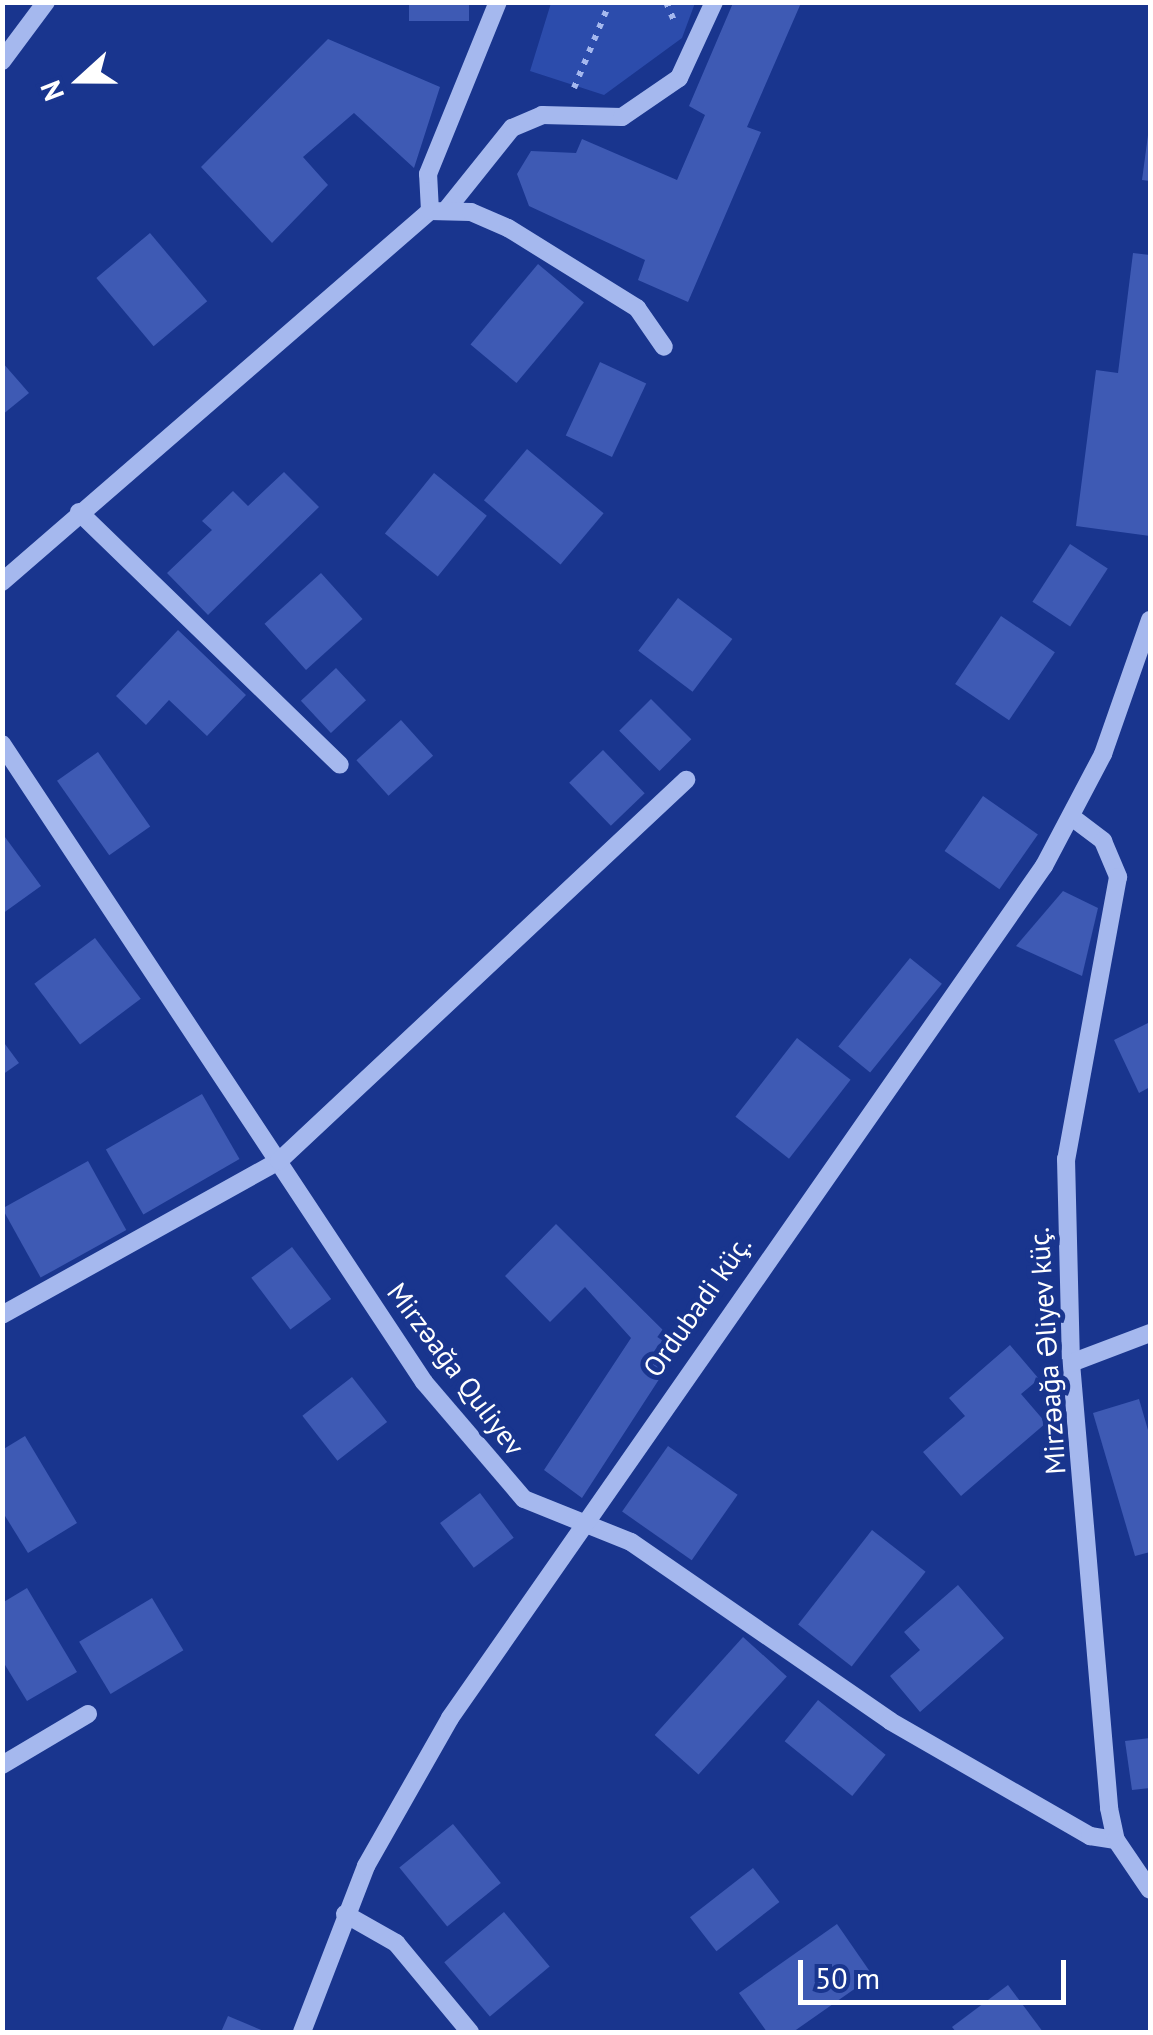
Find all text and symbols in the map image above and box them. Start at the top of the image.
north arrow [30,30,130,130]
text: N [31,76,72,106]
street label: Mirzəağa Əliyev küç. [1022,1226,1072,1476]
street label: Ordubadi küç. [636,1229,758,1383]
street label: Mirzəağa Quliyev [380,1276,532,1462]
scale bar [803,1940,1070,2002]
text: 50 m [815,1958,880,1997]

